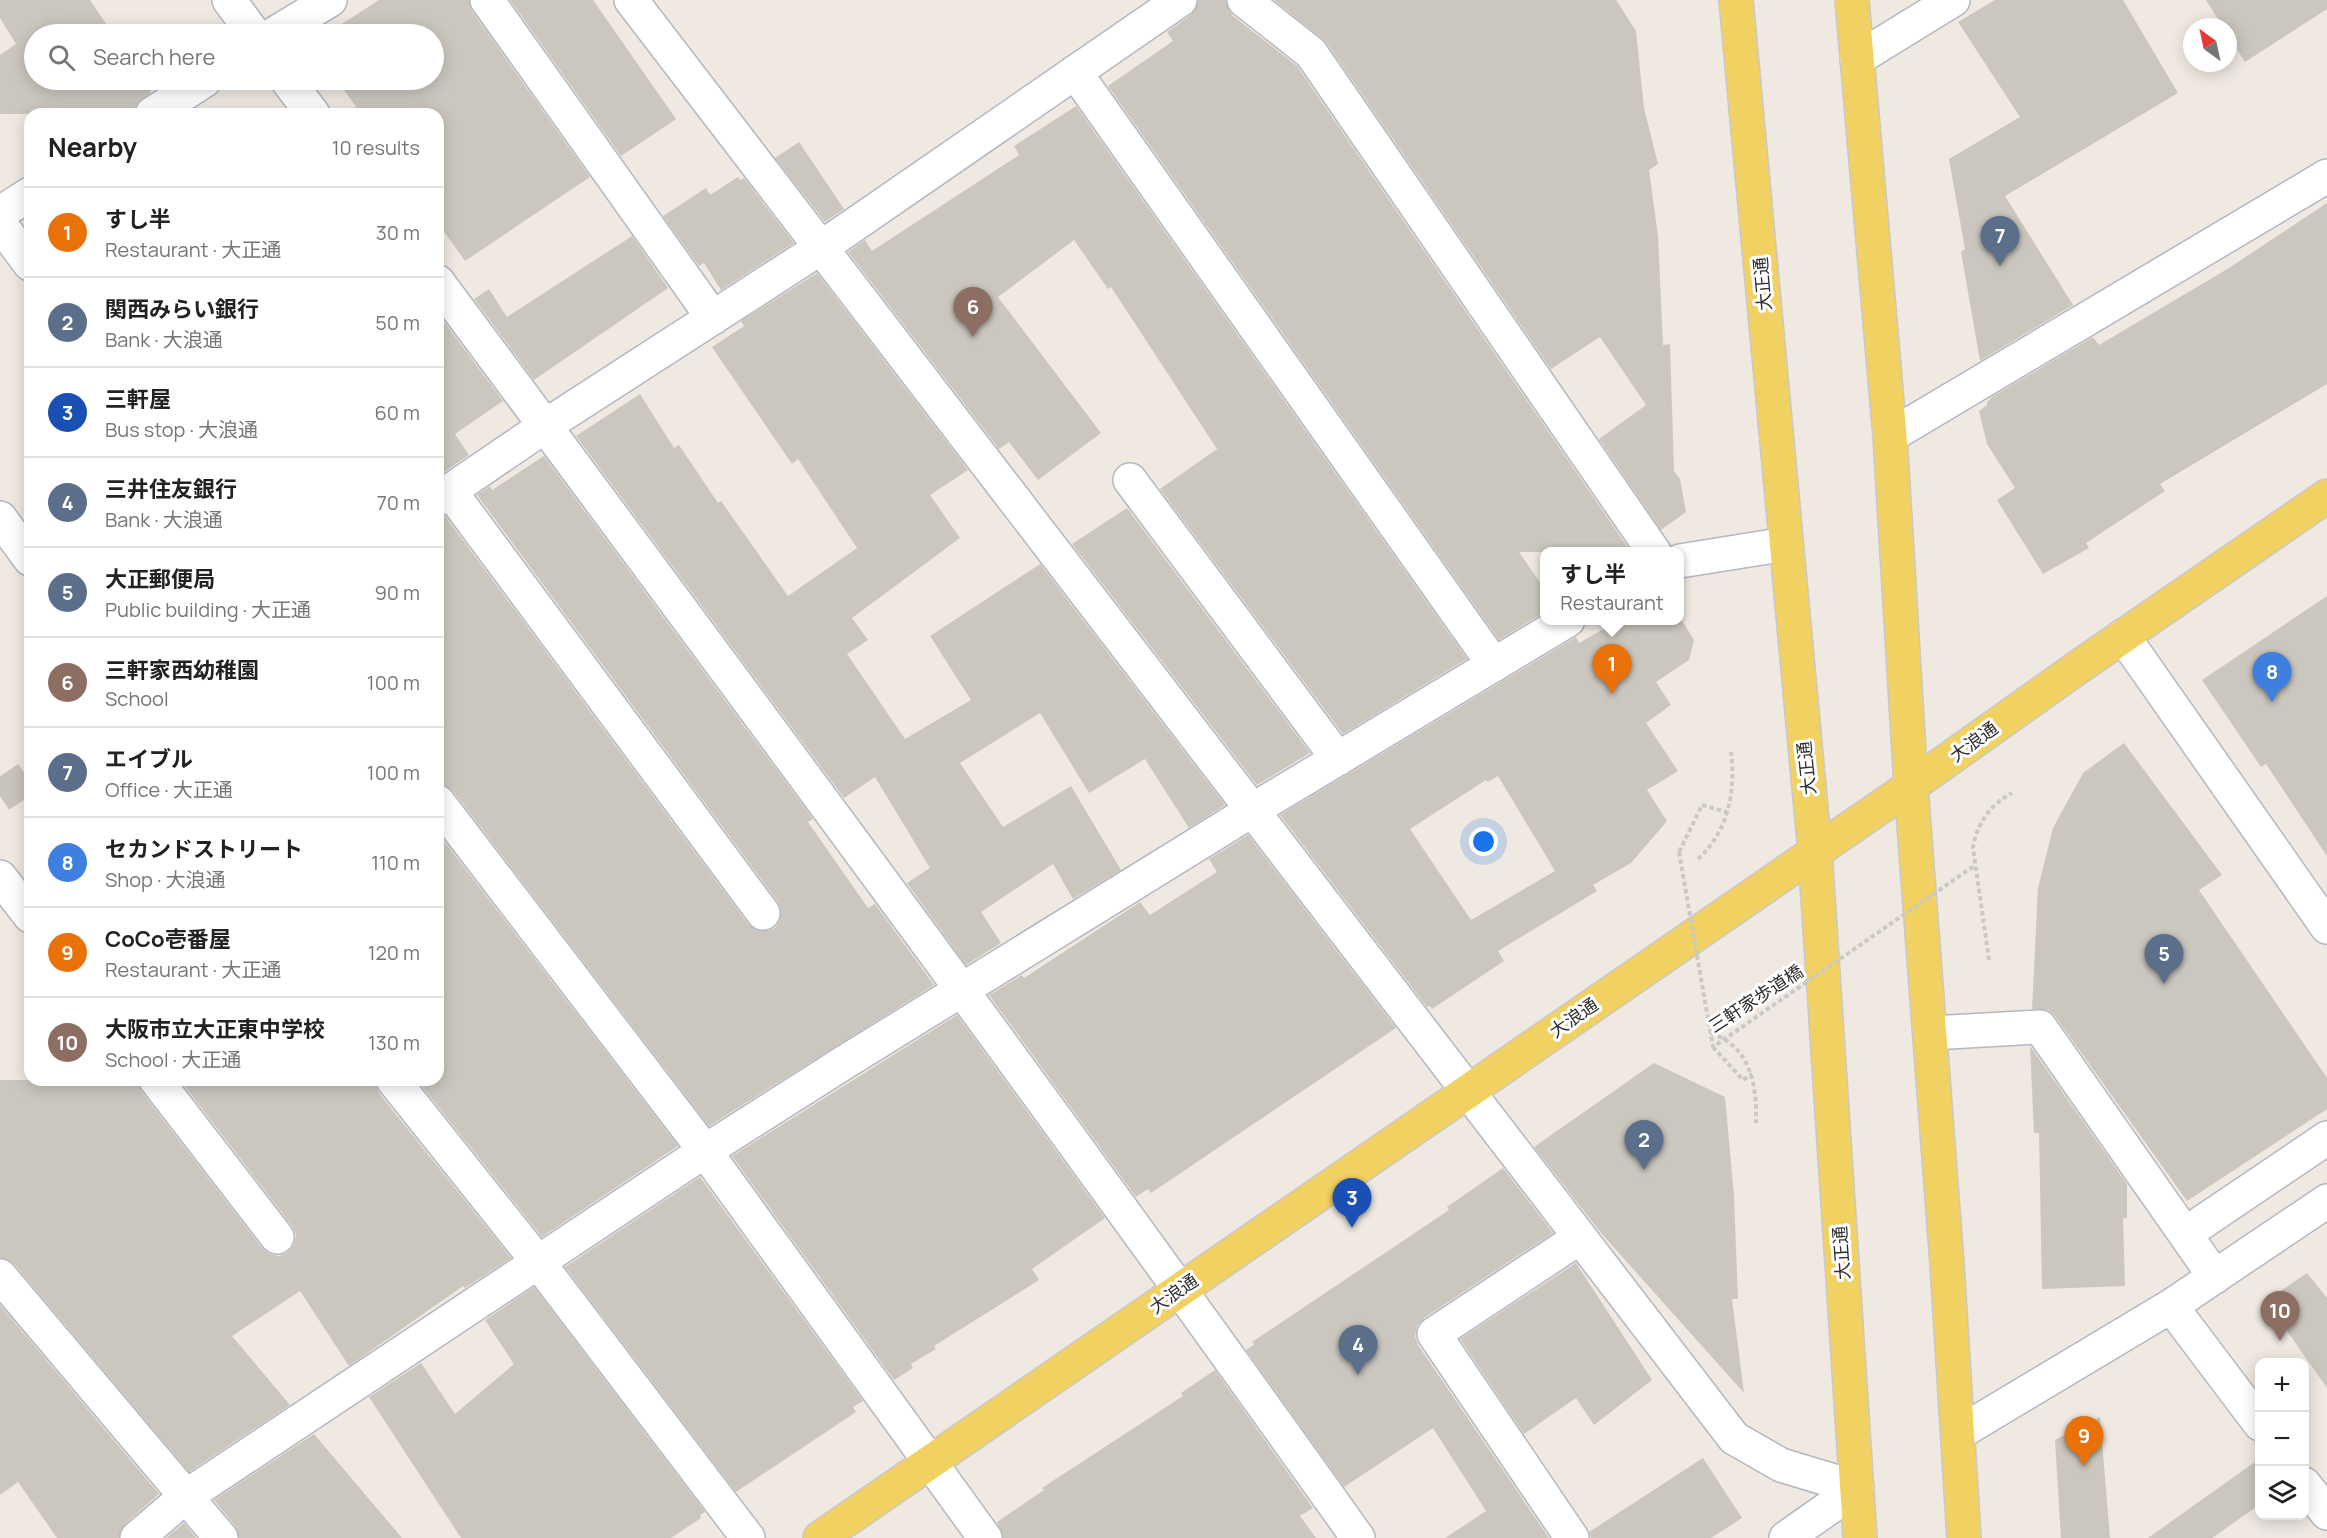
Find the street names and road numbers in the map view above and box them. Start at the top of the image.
street label: 大正通 [1748,256,1776,312]
street label: 大浪通 [1945,716,2002,767]
street label: 大正通 [1791,740,1821,796]
street label: 三軒家歩道橋 [1704,959,1807,1038]
street label: 大浪通 [1544,992,1602,1042]
street label: 大正通 [1827,1225,1855,1281]
street label: 大浪通 [1144,1268,1202,1318]

